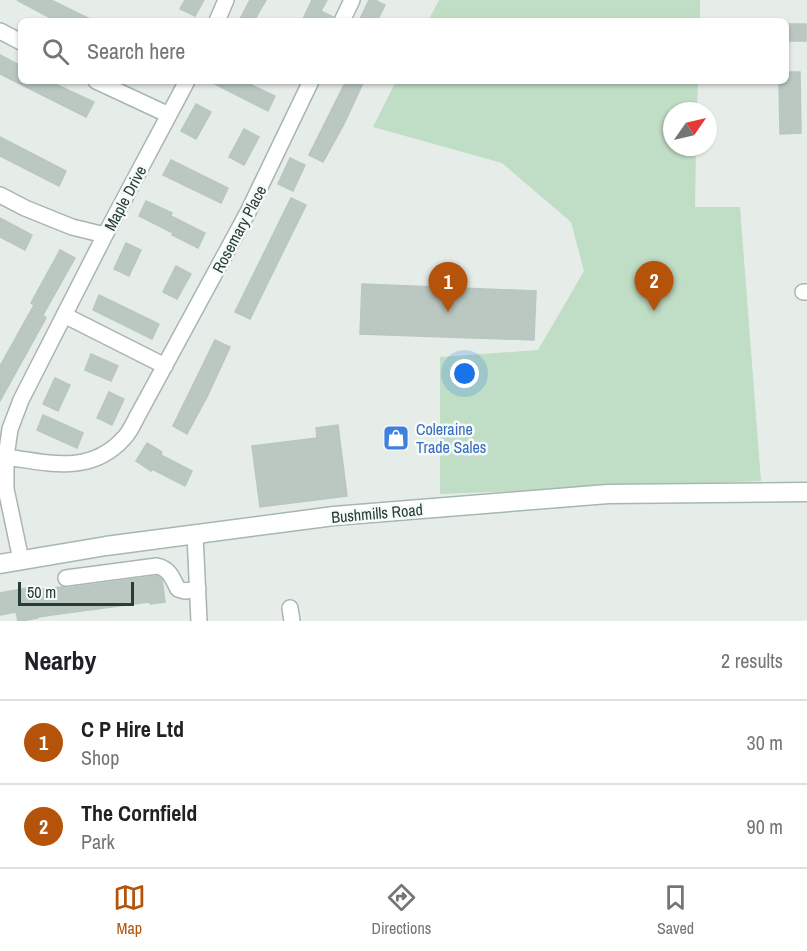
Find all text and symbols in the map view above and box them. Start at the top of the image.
search box [18,18,789,84]
icon: search [39,35,72,68]
text: Search here [87,36,185,66]
north arrow [663,102,717,156]
street label: Maple Drive [99,162,151,234]
street label: Rosemary Place [207,181,271,277]
pin: 1 [428,262,468,312]
pin: 2 [634,262,674,311]
your location [450,359,479,388]
place label: Coleraine Trade Sales [416,418,486,458]
shop icon: Coleraine Trade Sales [381,423,411,453]
street label: Bushmills Road [330,498,424,528]
scale bar [18,579,134,606]
text: 50 m [27,581,56,603]
text: Nearby [24,643,96,678]
text: 2 results [721,647,783,674]
text: C P Hire Ltd [81,714,184,744]
text: 1 [39,729,48,756]
text: 30 m [747,729,783,756]
text: Shop [81,744,119,771]
text: The Cornfield [81,798,197,828]
text: 2 [39,813,48,840]
text: 90 m [747,813,783,840]
text: Park [81,828,115,855]
tab: Map [113,881,146,939]
tab: Directions [371,881,431,939]
tab: Saved [657,881,694,939]

